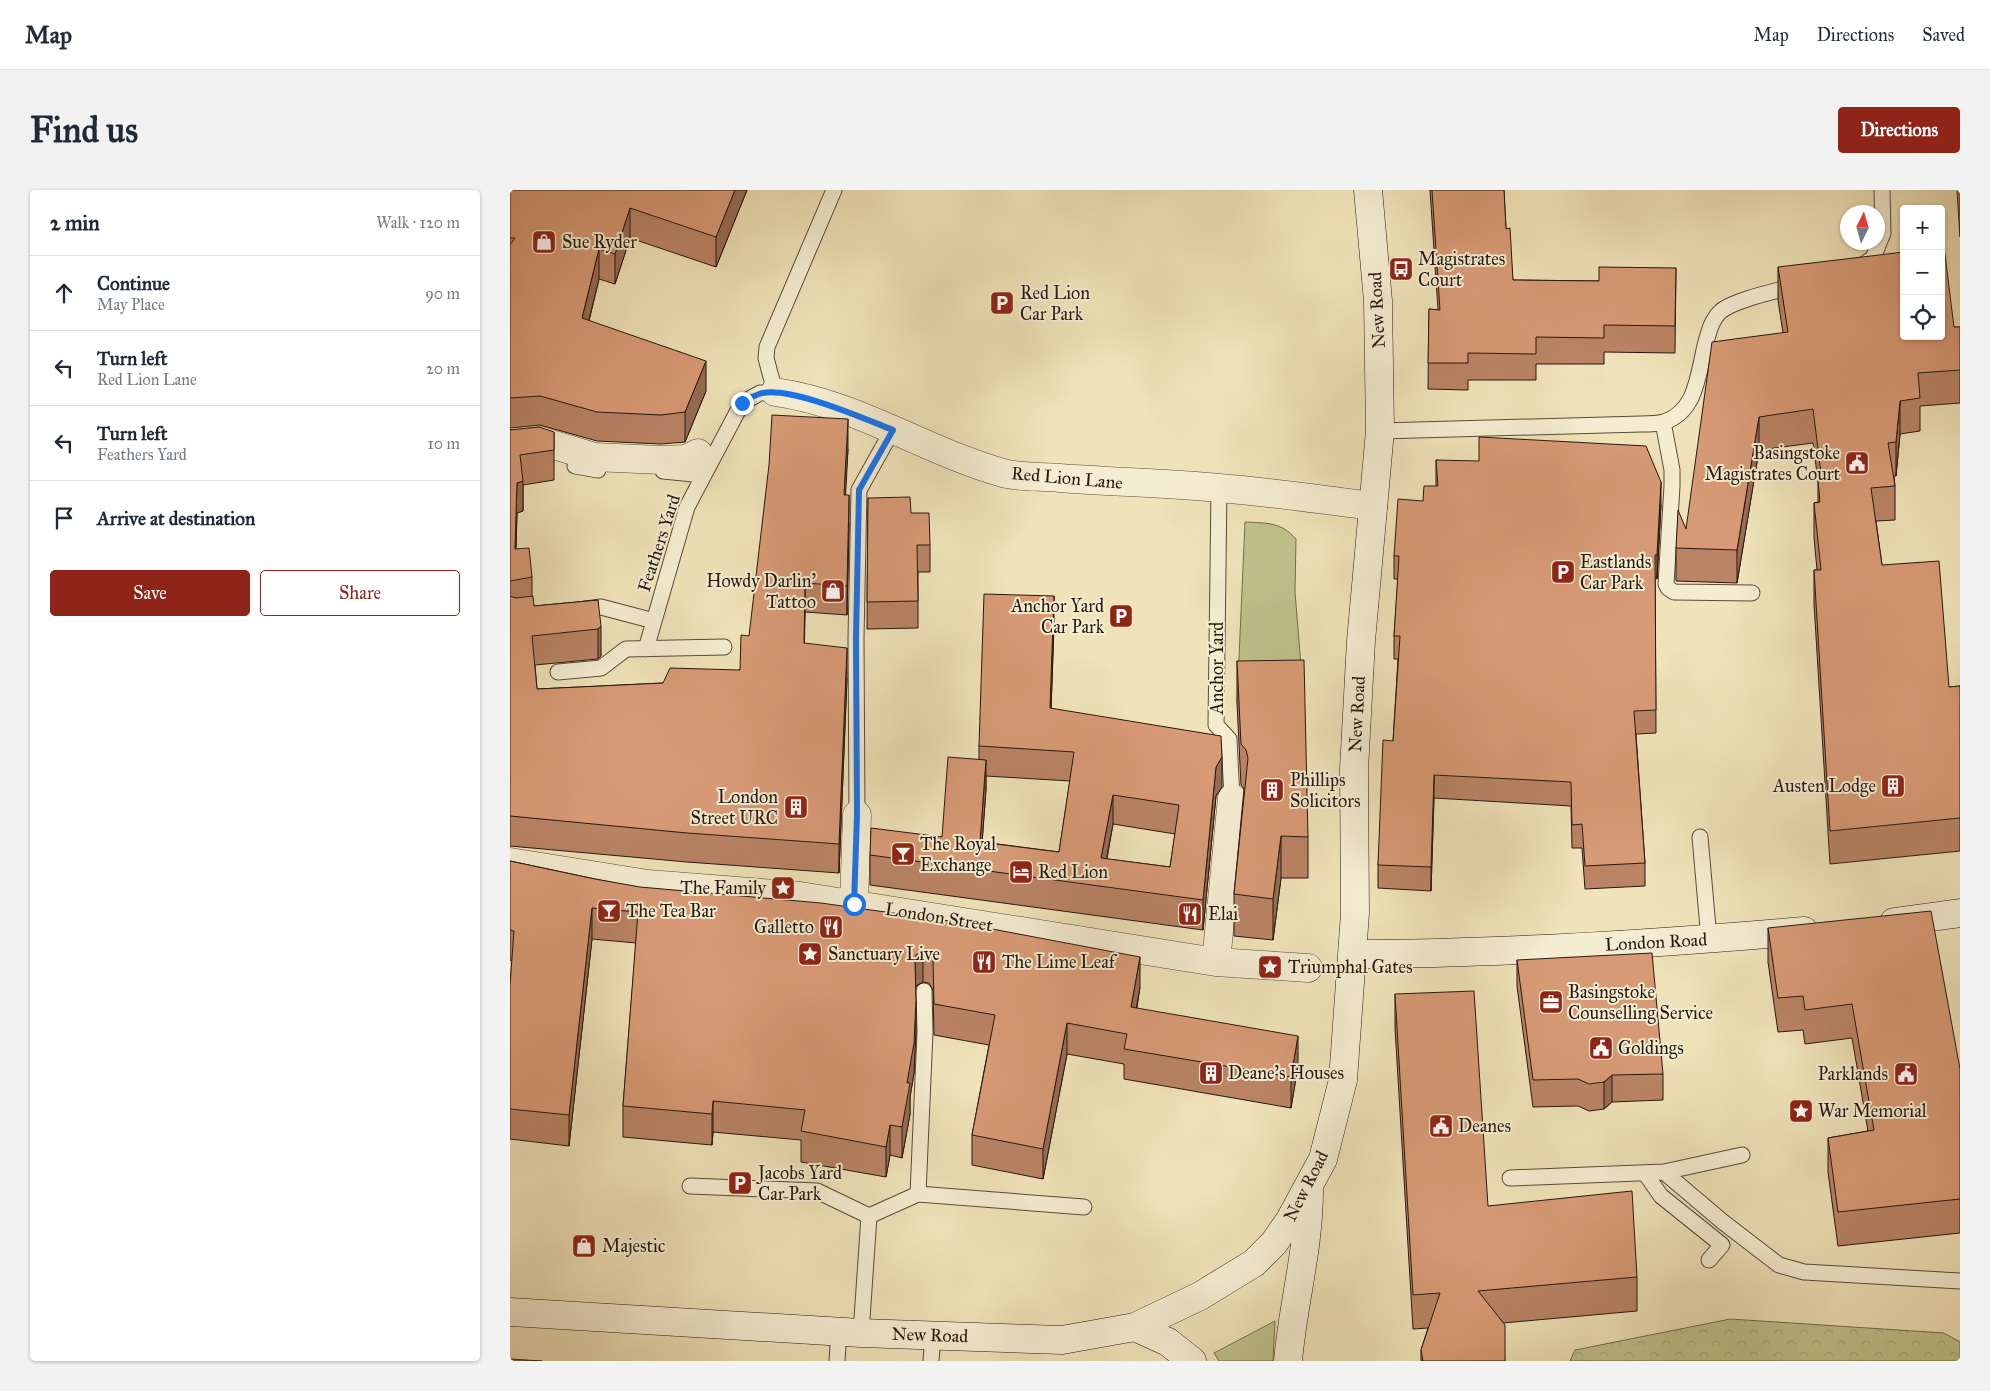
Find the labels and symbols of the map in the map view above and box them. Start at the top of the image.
north arrow [1840,205,1885,250]
shop icon: Sue Ryder [531,229,557,255]
place label: Sue Ryder [562,231,637,253]
place label: Magistrates Court [1418,248,1505,291]
bus stop icon: Magistrates Court [1388,256,1414,282]
street label: New Road [1364,271,1390,349]
place label: Red Lion Car Park [1020,282,1090,325]
parking icon: Red Lion Car Park [989,290,1015,316]
route end [731,392,754,415]
place label: Basingstoke Magistrates Court [1705,442,1841,486]
public building icon: Basingstoke Magistrates Court [1844,450,1870,476]
street label: Red Lion Lane [1010,462,1124,494]
street label: Feathers Yard [633,492,685,594]
place label: Eastlands Car Park [1580,551,1651,594]
parking icon: Eastlands Car Park [1550,559,1576,585]
place label: Howdy Darlin' Tattoo [706,570,816,613]
shop icon: Howdy Darlin' Tattoo [820,578,846,604]
place label: Anchor Yard Car Park [1010,595,1105,638]
parking icon: Anchor Yard Car Park [1108,603,1134,629]
street label: Anchor Yard [1206,622,1228,715]
street label: New Road [1344,675,1370,753]
place label: Phillips Solicitors [1290,769,1361,812]
building icon: Austen Lodge [1880,773,1906,799]
place label: Austen Lodge [1772,775,1876,798]
building icon: Phillips Solicitors [1259,777,1285,803]
place label: London Street URC [691,786,778,829]
building icon: London Street URC [783,794,809,820]
place label: The Royal Exchange [920,833,996,877]
bar icon: The Royal Exchange [890,841,916,867]
hotel icon: Red Lion [1008,859,1034,885]
place label: Red Lion [1038,861,1108,883]
place icon: The Family [770,875,796,901]
place label: The Family [680,877,767,899]
route start [843,893,866,916]
bar icon: The Tea Bar [596,898,622,924]
street label: London Street [884,898,995,936]
place label: The Tea Bar [626,900,716,922]
restaurant icon: Elai [1177,901,1203,927]
place label: Elai [1208,903,1238,925]
restaurant icon: Galletto [818,914,844,940]
place label: Galletto [754,916,814,938]
street label: London Road [1604,928,1708,956]
place icon: Sanctuary Live [797,941,823,967]
place label: Sanctuary Live [828,943,940,965]
restaurant icon: The Lime Leaf [971,949,997,975]
place label: The Lime Leaf [1002,951,1118,973]
place icon: Triumphal Gates [1257,954,1283,980]
place label: Triumphal Gates [1288,956,1413,978]
place label: Basingstoke Counselling Service [1568,981,1713,1025]
office icon: Basingstoke Counselling Service [1538,989,1564,1015]
public building icon: Goldings [1588,1035,1614,1061]
place label: Goldings [1618,1037,1684,1060]
building icon: Deane's Houses [1198,1060,1224,1086]
public building icon: Parklands [1893,1061,1919,1087]
place label: Deane's Houses [1228,1062,1344,1084]
place label: Parklands [1818,1063,1888,1085]
place icon: War Memorial [1788,1098,1814,1124]
place label: War Memorial [1818,1100,1927,1122]
public building icon: Deanes [1428,1113,1454,1139]
place label: Deanes [1458,1115,1511,1137]
street label: New Road [1279,1147,1333,1225]
place label: Jacobs Yard Car Park [756,1162,842,1205]
parking icon: Jacobs Yard Car Park [727,1170,753,1196]
shop icon: Majestic [571,1233,597,1259]
place label: Majestic [602,1235,666,1257]
street label: New Road [891,1323,969,1347]

